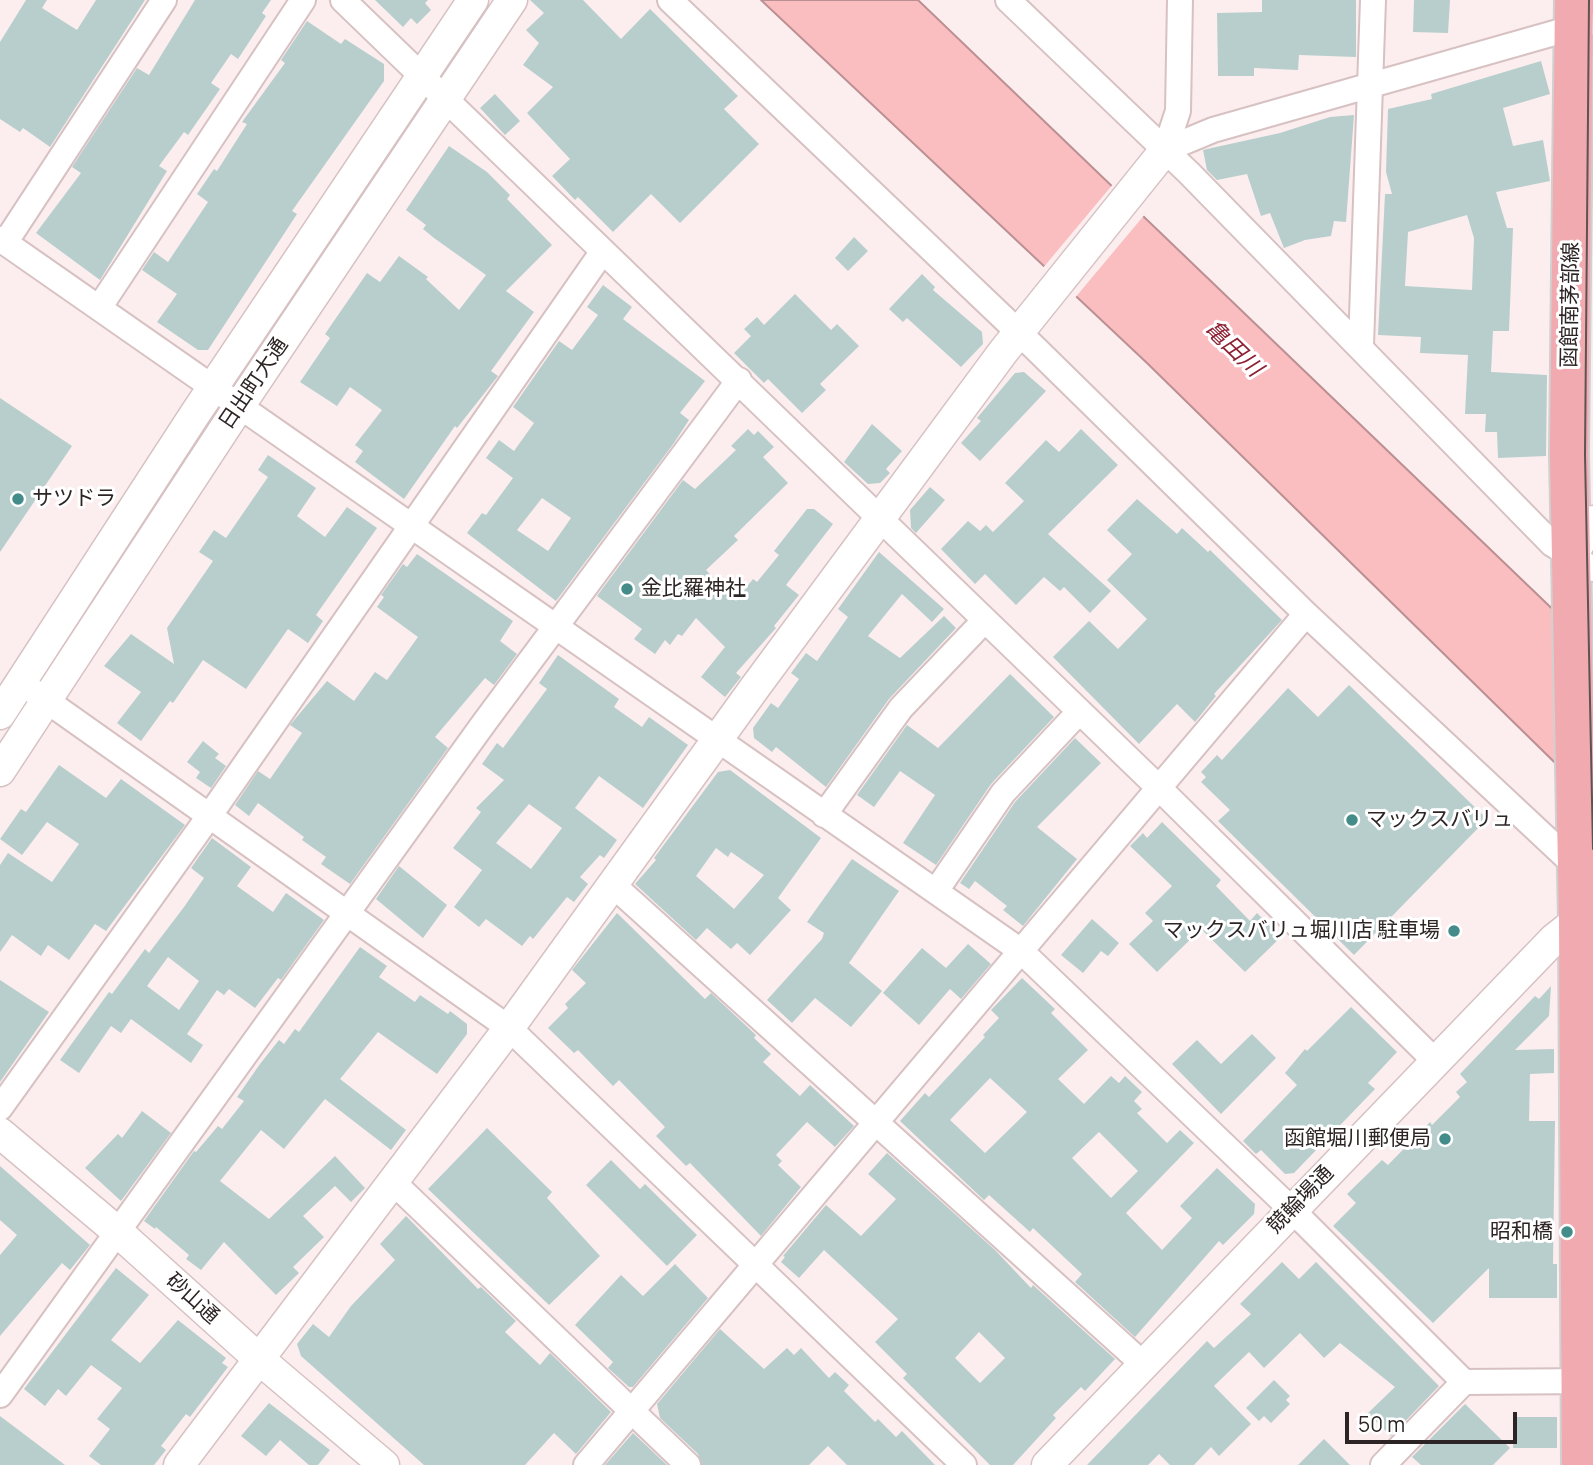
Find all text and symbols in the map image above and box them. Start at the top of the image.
street label: 函館南茅部線 [1557,242,1585,368]
water label: 亀田川 [1199,315,1267,383]
street label: 日出町大通 [214,333,294,435]
place label: サツドラ [32,486,116,512]
marker: サツドラ [10,491,26,507]
place label: 金比羅神社 [641,576,746,602]
marker: 金比羅神社 [619,581,635,597]
place label: マックスバリュ [1366,807,1513,833]
marker: マックスバリュ [1344,812,1360,828]
place label: マックスバリュ堀川店 駐車場 [1163,918,1440,944]
marker: マックスバリュ堀川店 駐車場 [1446,923,1462,939]
place label: 函館堀川郵便局 [1284,1126,1431,1152]
marker: 函館堀川郵便局 [1437,1131,1453,1147]
street label: 競輪場通 [1263,1161,1339,1239]
place label: 昭和橋 [1490,1219,1553,1245]
marker: 昭和橋 [1559,1224,1575,1240]
street label: 砂山通 [160,1269,224,1329]
scale bar [1348,1398,1520,1442]
text: 50 m [1358,1410,1405,1438]

